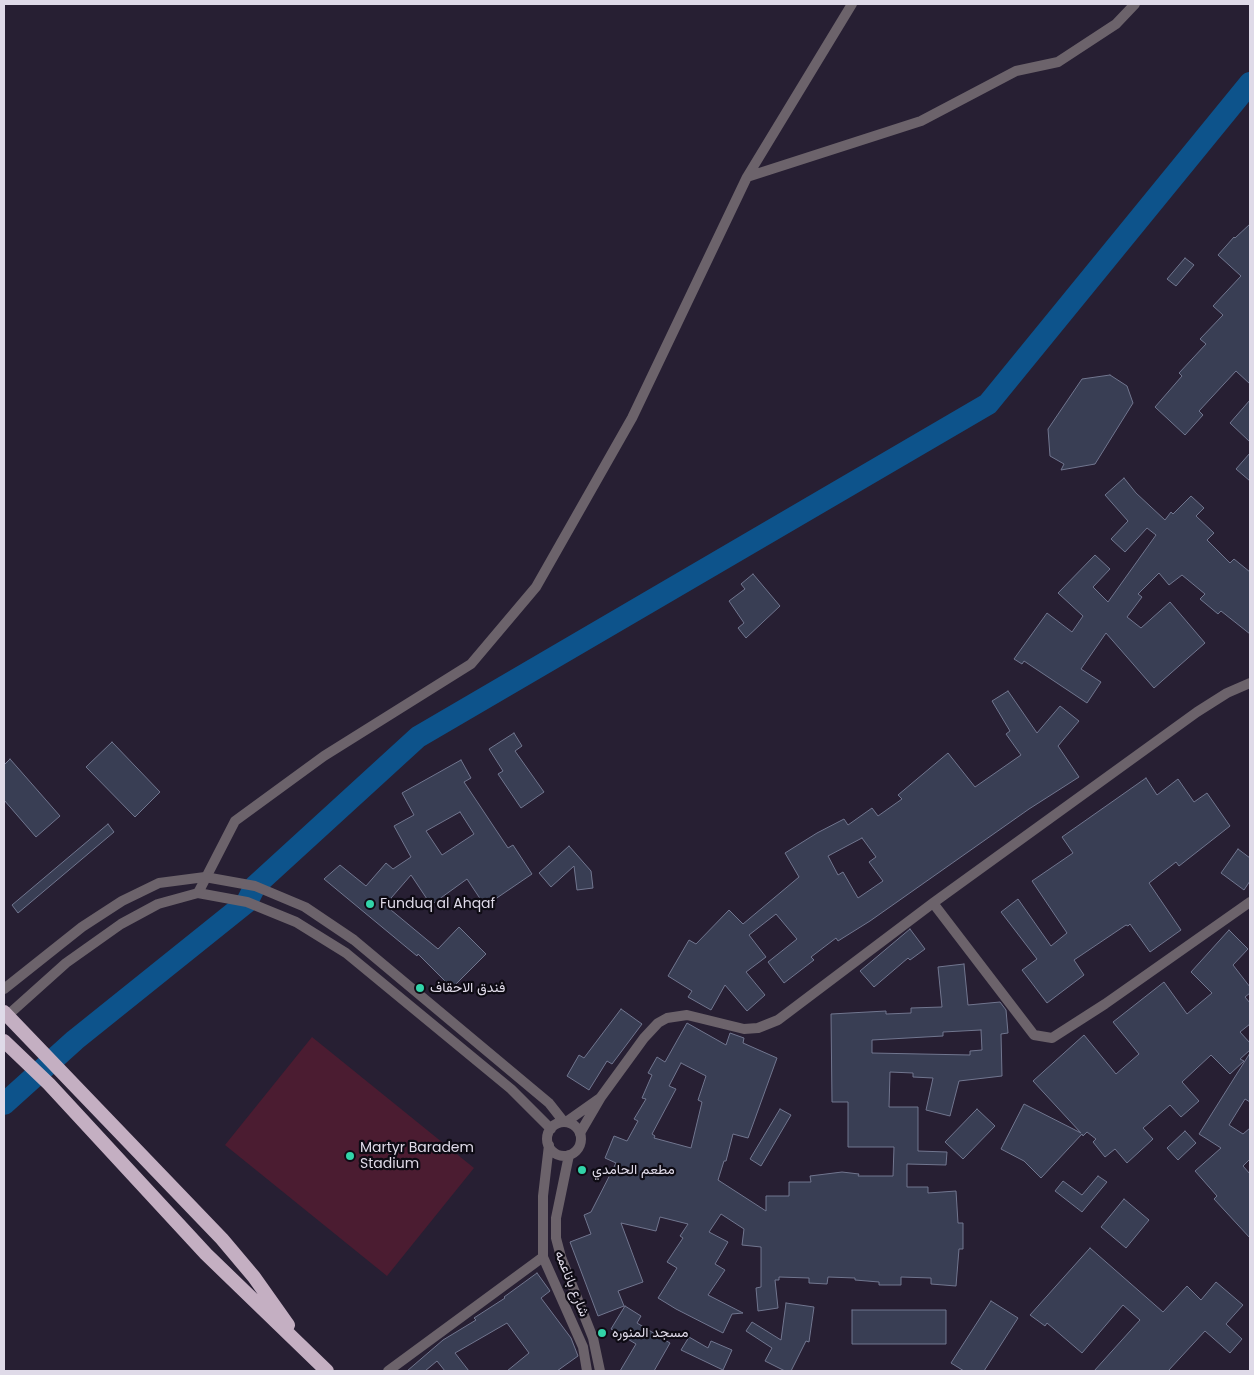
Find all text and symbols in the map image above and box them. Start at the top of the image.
place label: Funduq al Ahqaf [380,896,495,912]
marker: Funduq al Ahqaf [364,898,376,910]
place label: فندق الاحقاف [430,980,505,996]
marker: فندق الاحقاف [414,982,426,994]
place label: Martyr Baradem Stadium [360,1140,474,1172]
marker: Martyr Baradem Stadium [344,1150,356,1162]
place label: مطعم الحامدي [592,1162,675,1178]
marker: مطعم الحامدي [576,1164,588,1176]
street label: شارع باناعمه [550,1248,592,1320]
place label: مسجد المنوره [612,1325,688,1341]
marker: مسجد المنوره [596,1327,608,1339]

